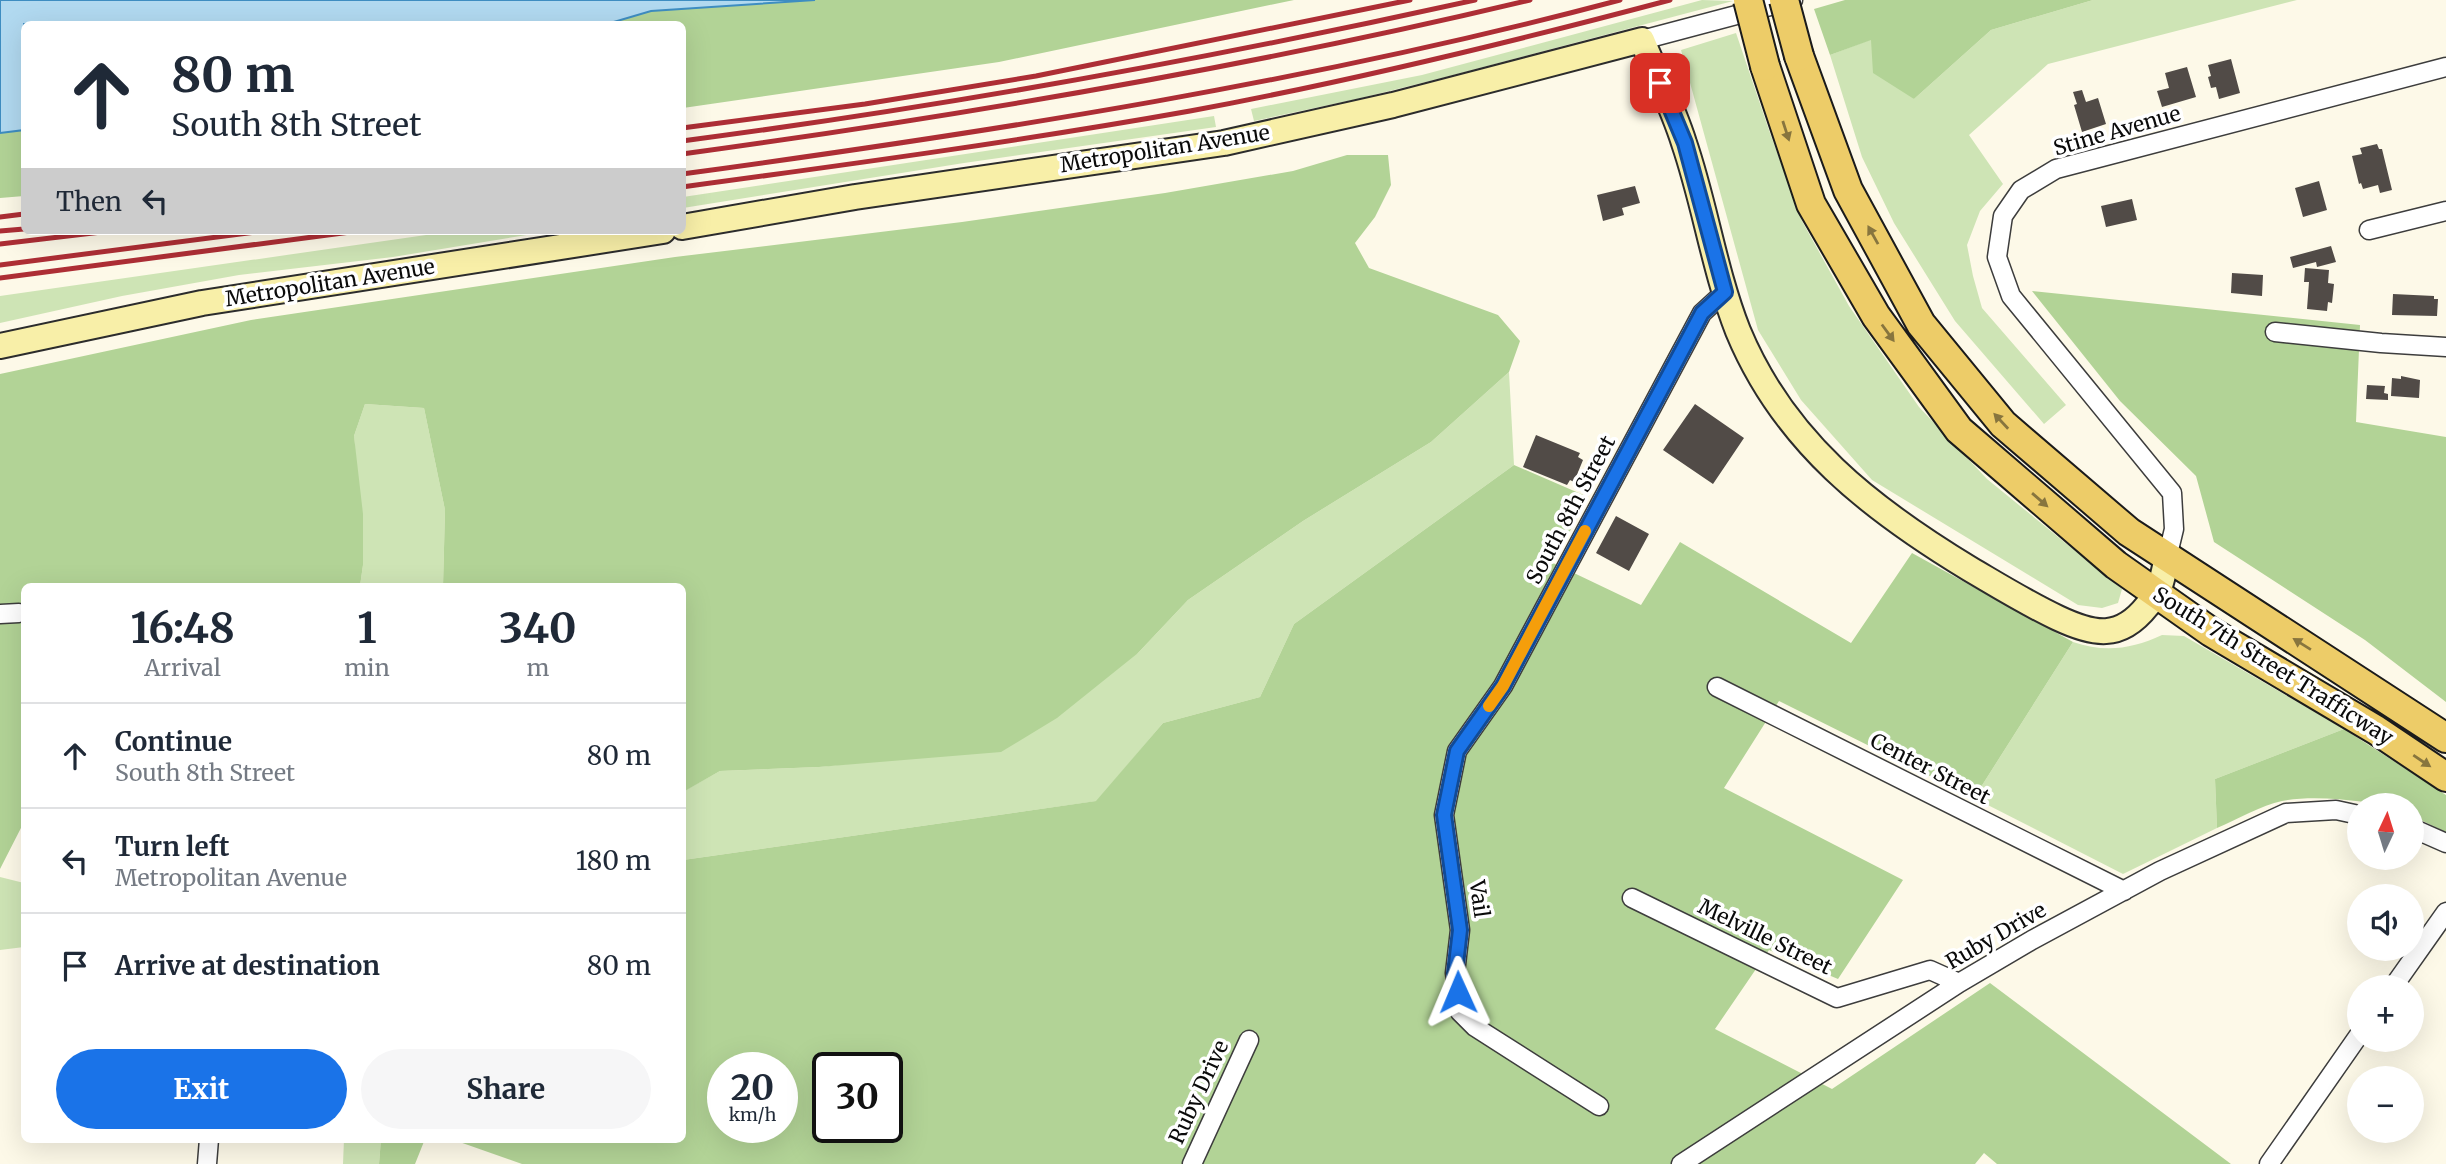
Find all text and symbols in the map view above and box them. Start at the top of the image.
text: 80 m [171,44,294,105]
icon: ahead [56,49,147,140]
pin [1630,53,1690,113]
icon: arrive [1641,64,1679,102]
street label: Stine Avenue [2050,99,2184,162]
text: South 8th Street [171,105,421,145]
street label: Metropolitan Avenue [1058,119,1272,178]
one-way arrow [1782,120,1792,141]
icon: left [136,182,174,220]
text: Then [56,185,122,218]
one-way arrow [1867,225,1879,244]
street label: Metropolitan Avenue [223,253,437,312]
one-way arrow [1881,324,1895,342]
one-way arrow [1994,413,2010,430]
street label: South 8th Street [1520,431,1621,589]
one-way arrow [2032,492,2049,507]
street label: South 7th Street Trafficway [2148,580,2399,751]
text: 16:48 [130,602,235,654]
text: 1 [357,602,377,654]
text: 340 [499,602,577,654]
one-way arrow [2292,638,2312,651]
text: Arrival [144,653,221,682]
text: min [344,653,390,682]
text: m [526,653,549,682]
text: Continue [115,725,232,758]
street label: Center Street [1866,727,1995,810]
icon: ahead [56,737,94,775]
text: 80 m [587,739,651,772]
one-way arrow [2412,754,2432,767]
text: South 8th Street [115,758,295,787]
north arrow [2347,793,2424,870]
map controls [2347,793,2424,1143]
text: Turn left [115,830,229,863]
icon: left [56,842,94,880]
text: 180 m [576,844,651,877]
text: Metropolitan Avenue [115,863,347,892]
street label: Vail [1463,877,1496,920]
button: sound [2347,884,2424,961]
street label: Melville Street [1694,893,1837,981]
street label: Ruby Drive [1941,896,2051,975]
icon: arrive [56,947,94,985]
text: Arrive at destination [115,949,380,982]
text: 80 m [587,949,651,982]
position arrow [1421,955,1495,1029]
button: + [2347,975,2424,1052]
street label: Ruby Drive [1163,1036,1234,1148]
button: Exit [56,1049,347,1129]
button: Share [361,1049,651,1129]
speed limit sign: 30 [812,1052,903,1143]
text: 20 [731,1066,774,1110]
button: − [2347,1066,2424,1143]
text: km/h [729,1103,776,1126]

